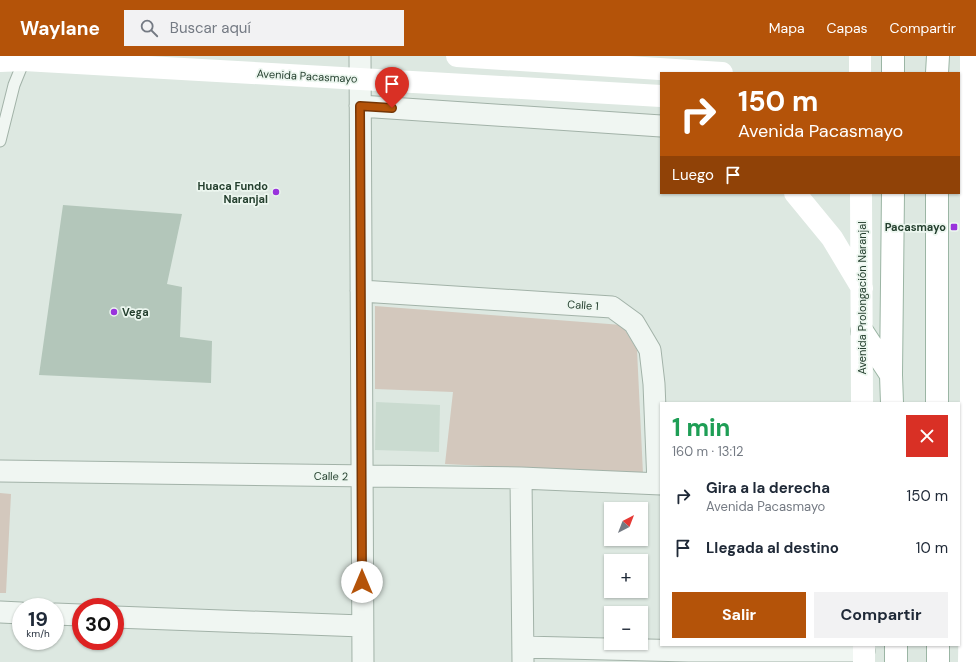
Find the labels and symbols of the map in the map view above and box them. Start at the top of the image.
street label: Avenida Pacasmayo [256,66,358,86]
pin [375,67,409,108]
place label: Huaca Fundo Naranjal [198,179,268,206]
marker: Huaca Fundo Naranjal [271,187,281,197]
place label: Pacasmayo [885,220,946,234]
street label: Avenida Prolongación Naranjal [855,221,869,375]
marker: Pacasmayo [949,222,959,232]
street label: Calle 1 [567,297,599,313]
place label: Vega [122,305,149,319]
marker: Vega [109,307,119,317]
street label: Calle 2 [314,469,348,483]
north arrow [604,502,648,546]
position arrow [341,561,383,603]
speed limit sign: 30 [72,598,124,650]

